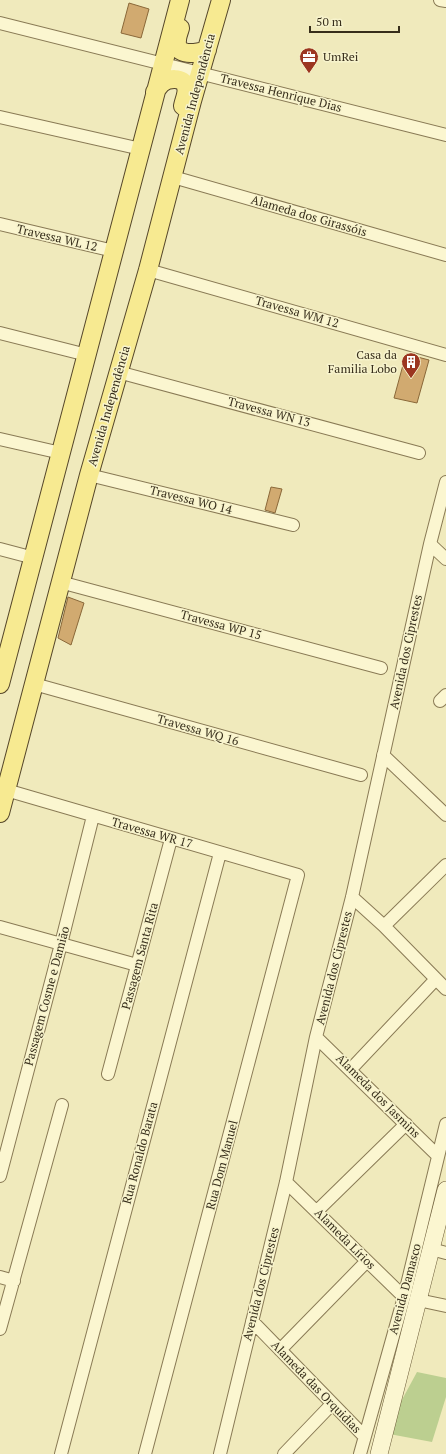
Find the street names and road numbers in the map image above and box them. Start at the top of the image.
street label: Avenida Independência [171,32,218,156]
street label: Travessa Henrique Dias [219,70,344,115]
street label: Alameda dos Girassóis [250,192,369,239]
street label: Travessa WL 12 [15,221,99,254]
street label: Travessa WM 12 [254,292,341,331]
street label: Avenida Independência [84,344,133,468]
street label: Travessa WN 13 [226,393,312,430]
street label: Travessa WO 14 [148,482,234,517]
street label: Avenida dos Ciprestes [386,593,425,711]
street label: Travessa WP 15 [179,607,263,643]
street label: Travessa WQ 16 [155,711,241,749]
street label: Travessa WR 17 [110,814,194,851]
street label: Passagem Santa Rita [118,901,161,1011]
street label: Avenida dos Ciprestes [312,909,355,1026]
street label: Passagem Cosme e Damião [21,924,72,1067]
street label: Alameda dos Jasmins [333,1050,424,1141]
street label: Rua Ronaldo Barata [119,1100,160,1206]
street label: Rua Dom Manuel [202,1118,241,1211]
street label: Alameda Lírios [312,1205,379,1272]
street label: Avenida dos Ciprestes [239,1225,282,1342]
street label: Avenida Damasco [385,1241,424,1336]
street label: Alameda das Orquidias [268,1337,364,1436]

